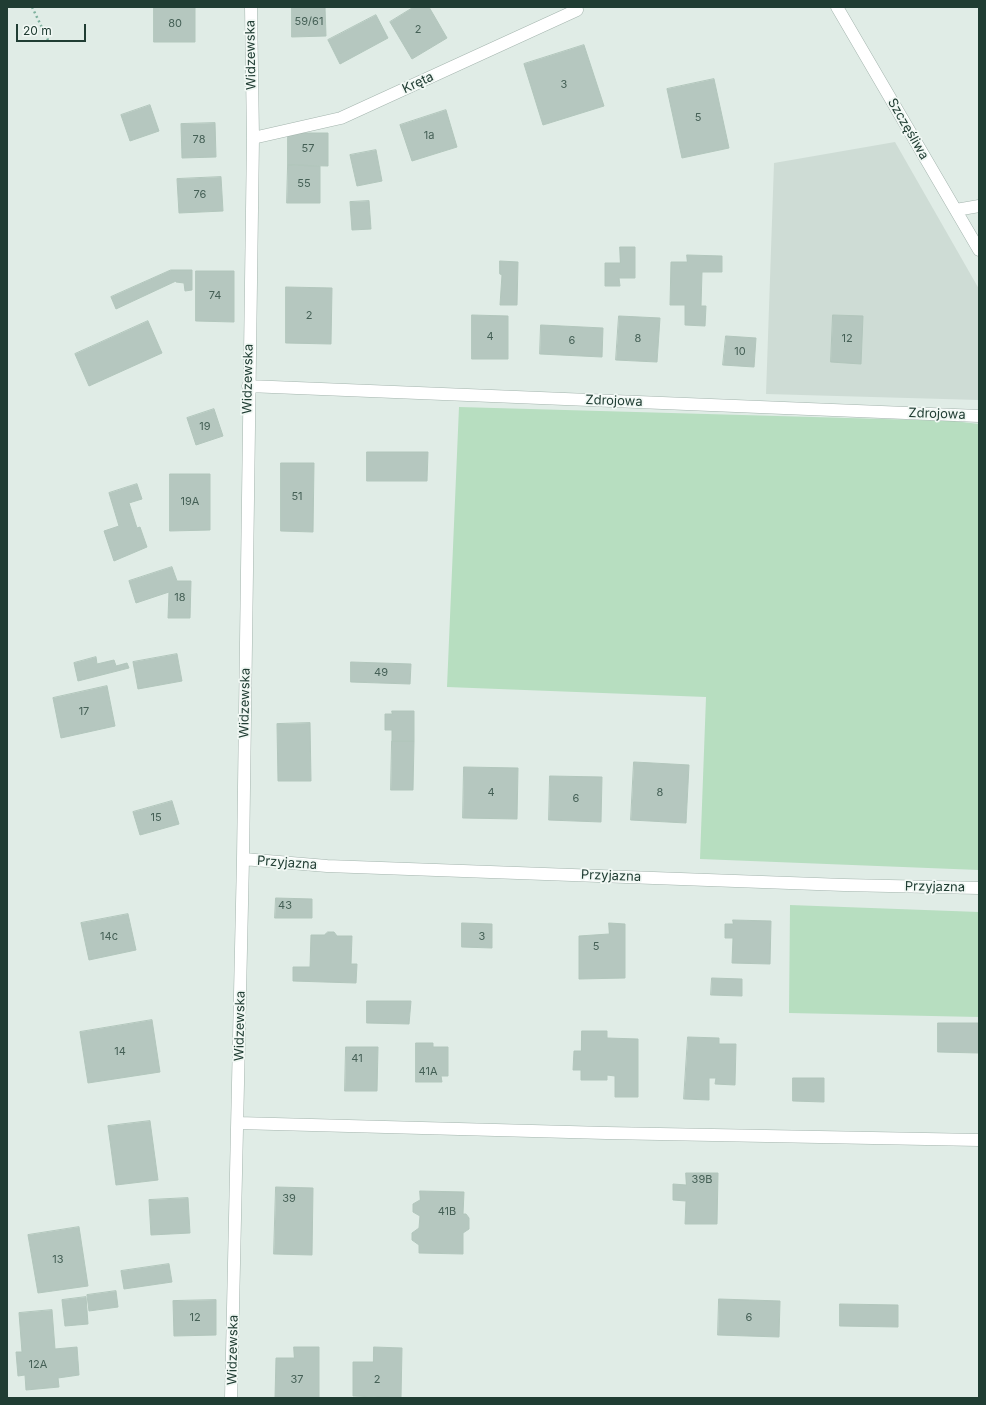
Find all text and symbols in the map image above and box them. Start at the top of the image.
house number: 59/61 [295,15,323,29]
scale bar [18,16,88,42]
house number: 80 [168,17,182,31]
street label: Widzewska [243,20,259,90]
text: 20 m [23,23,52,38]
house number: 2 [415,23,421,37]
street label: Kręta [400,69,436,97]
house number: 3 [561,78,567,92]
street label: Szczęśliwa [884,96,932,162]
house number: 5 [695,111,701,125]
house number: 1a [424,129,434,143]
house number: 78 [193,133,205,147]
house number: 57 [302,142,314,156]
house number: 55 [297,177,311,191]
house number: 76 [194,188,206,202]
house number: 74 [209,289,221,303]
house number: 2 [306,309,312,323]
house number: 4 [486,330,494,344]
house number: 8 [635,332,641,346]
house number: 12 [841,332,853,346]
house number: 6 [569,334,575,348]
street label: Widzewska [240,344,256,414]
house number: 10 [734,345,746,359]
street label: Zdrojowa [585,392,643,410]
street label: Zdrojowa [908,405,966,423]
house number: 19 [199,420,211,434]
house number: 51 [291,490,303,504]
house number: 19A [181,495,199,509]
house number: 18 [174,591,186,605]
house number: 49 [374,666,388,680]
street label: Widzewska [237,668,253,738]
house number: 17 [79,705,89,719]
house number: 4 [487,786,495,800]
house number: 8 [657,786,663,800]
house number: 6 [573,792,579,806]
house number: 15 [150,811,162,825]
street label: Przyjazna [256,853,318,873]
street label: Przyjazna [581,867,641,885]
street label: Przyjazna [905,879,965,895]
house number: 43 [278,899,292,913]
house number: 14c [100,930,118,944]
house number: 3 [479,930,485,944]
house number: 5 [593,940,599,954]
street label: Widzewska [232,991,248,1061]
house number: 14 [114,1045,126,1059]
house number: 41 [351,1052,363,1066]
house number: 41A [419,1065,437,1079]
house number: 39B [692,1173,712,1187]
house number: 39 [282,1192,296,1206]
house number: 41B [438,1205,456,1219]
house number: 13 [52,1253,64,1267]
house number: 12 [189,1311,201,1325]
house number: 6 [746,1311,752,1325]
street label: Widzewska [225,1315,241,1385]
house number: 12A [29,1358,47,1372]
house number: 37 [290,1373,304,1387]
house number: 2 [374,1373,380,1387]

